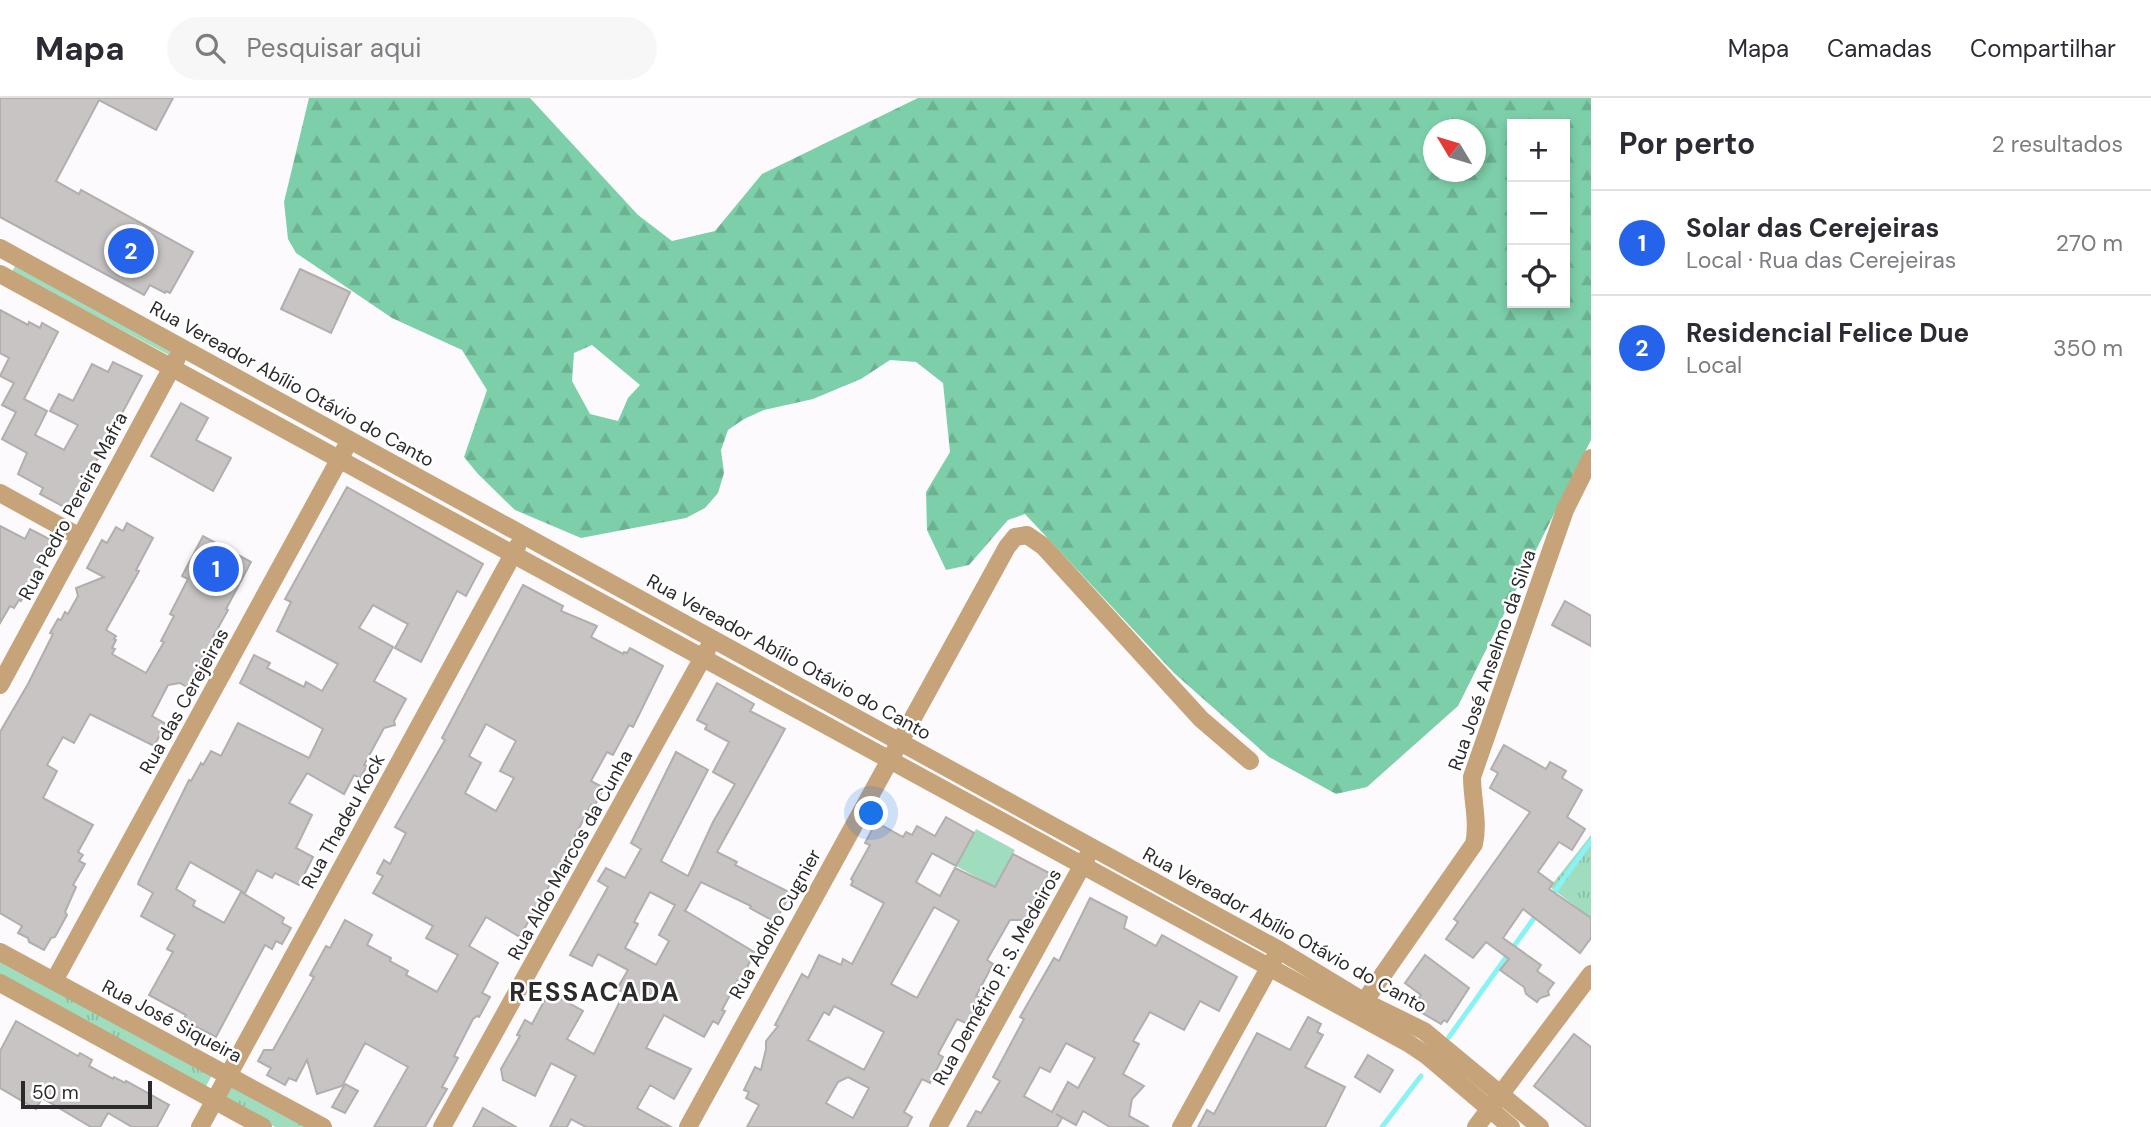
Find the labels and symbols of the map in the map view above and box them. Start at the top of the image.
north arrow [1423,119,1486,182]
pin: 2 [108,225,154,277]
street label: Rua Vereador Abílio Otávio do Canto [145,295,439,473]
street label: Rua Pedro Pereira Mafra [13,408,133,604]
pin: 1 [193,543,239,595]
street label: Rua José Anselmo da Silva [1442,546,1542,774]
street label: Rua Vereador Abílio Otávio do Canto [642,568,936,746]
street label: Rua das Cerejeiras [134,624,234,778]
street label: Rua Aldo Marcos da Cunha [502,746,638,964]
street label: Rua Thadeu Kock [296,749,391,893]
your location [854,796,888,830]
street label: Rua Vereador Abílio Otávio do Canto [1138,841,1432,1019]
street label: Rua Adolfo Cugnier [723,845,827,1003]
street label: Rua Demétrio P. S. Medeiros [927,864,1067,1090]
street label: Rua José Siqueira [98,974,246,1068]
district label: RESSACADA [509,975,681,1009]
scale bar [21,1078,152,1110]

